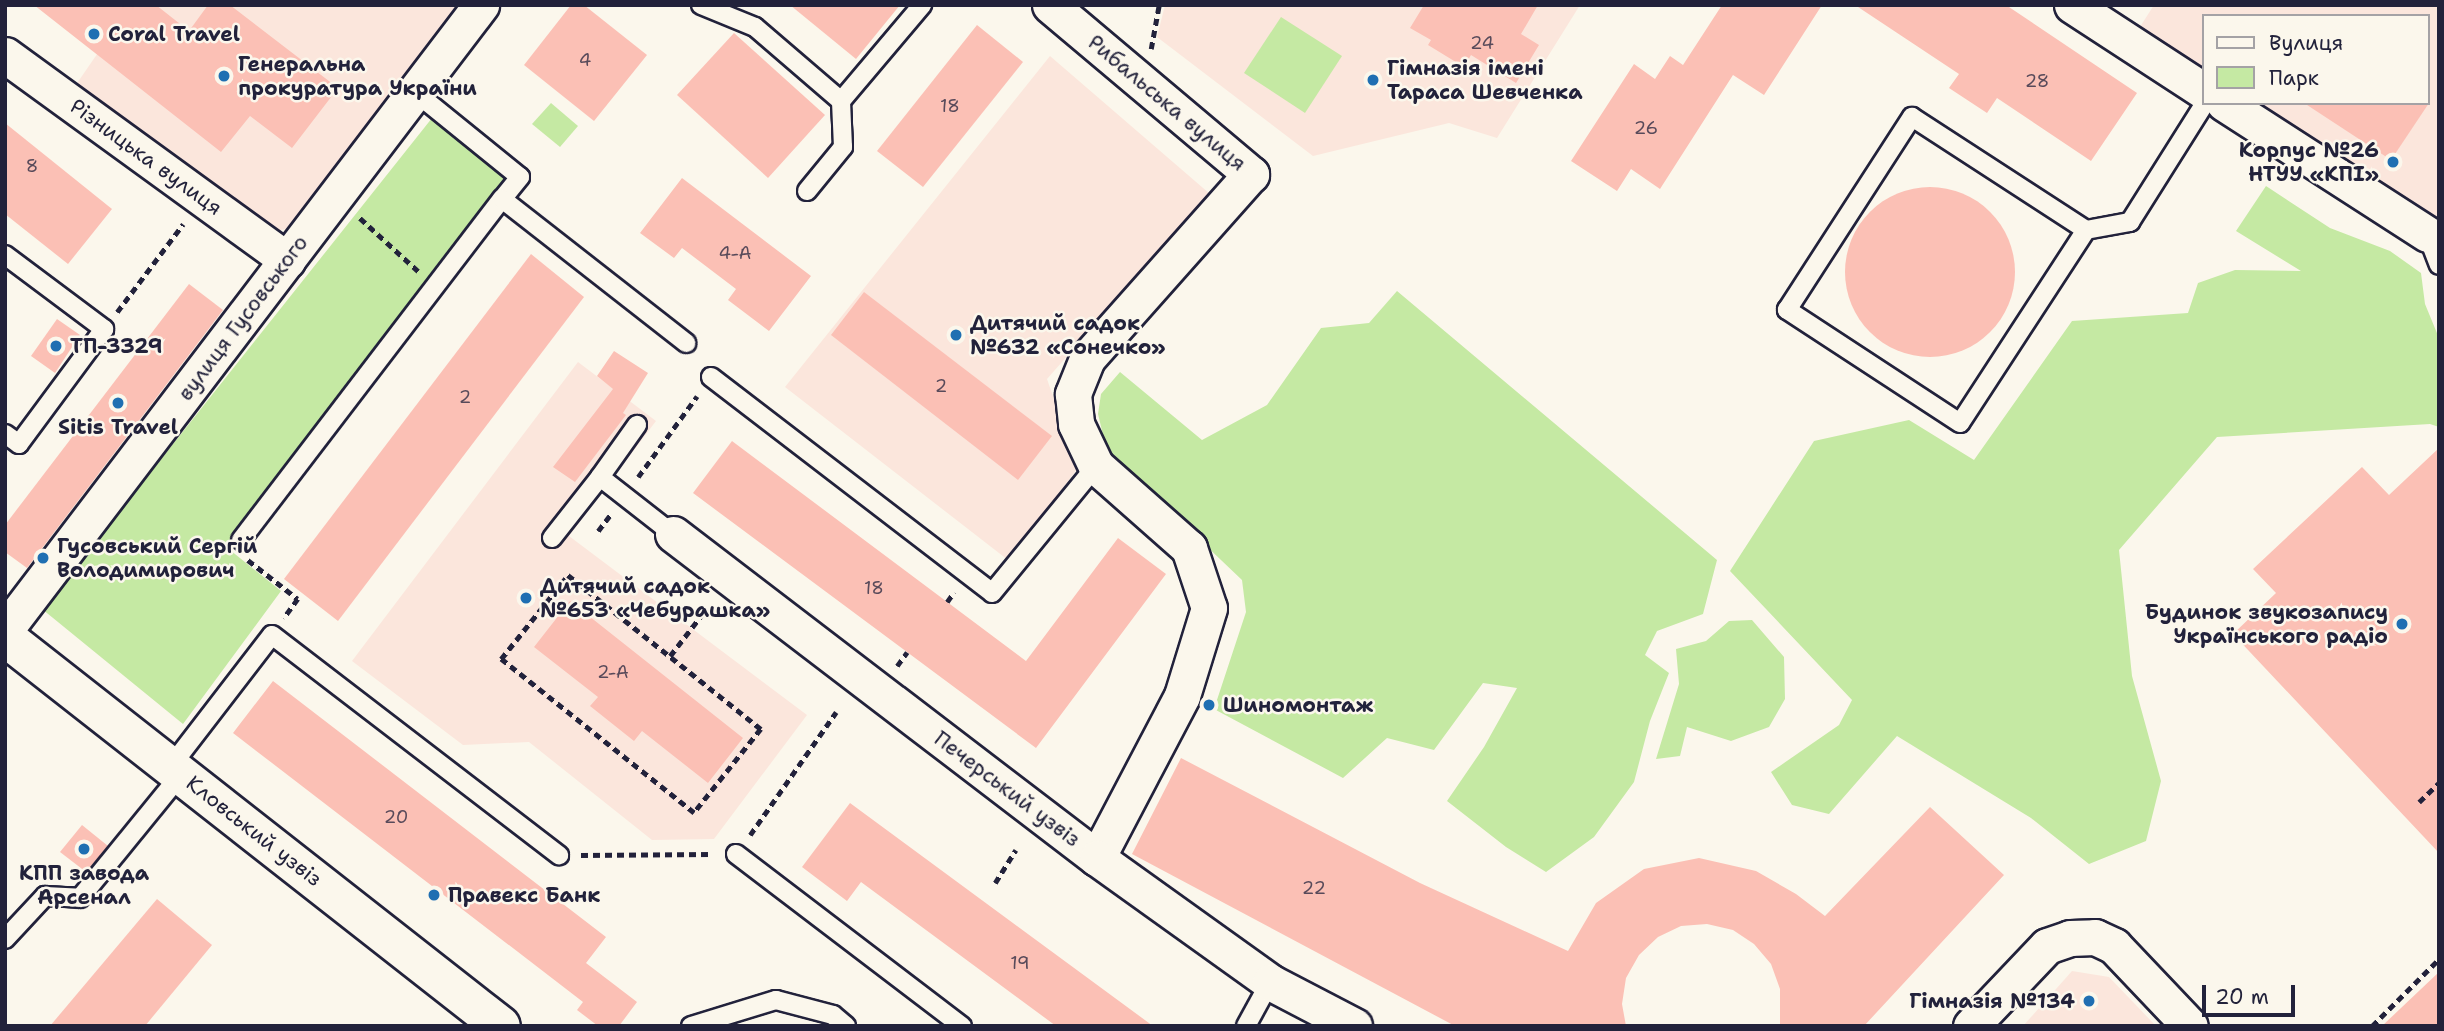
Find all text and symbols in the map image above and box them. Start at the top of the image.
legend [2202,14,2430,105]
place label: Coral Travel [108,21,240,47]
marker: Coral Travel [86,26,102,42]
text: Вулиця [2269,29,2343,57]
street label: Рибальська вулиця [1083,30,1251,176]
house number: 24 [1470,32,1494,54]
house number: 4 [579,49,591,71]
place label: Генеральна прокуратура України [238,51,477,101]
place label: Гімназія імені Тараса Шевченка [1387,55,1583,105]
text: Парк [2269,64,2319,92]
marker: Генеральна прокуратура України [216,68,232,84]
house number: 28 [2025,70,2049,92]
marker: Гімназія імені Тараса Шевченка [1365,72,1381,88]
street label: Різницька вулиця [65,93,227,221]
house number: 18 [940,95,960,117]
house number: 26 [1634,117,1658,139]
place label: Корпус №26 НТУУ «КПІ» [2239,137,2379,187]
marker: Корпус №26 НТУУ «КПІ» [2385,154,2401,170]
house number: 8 [26,155,38,177]
street label: вулиця Гусовського [173,231,313,405]
house number: 4-А [718,242,752,264]
place label: Дитячий садок №632 «Сонечко» [970,310,1166,360]
marker: Дитячий садок №632 «Сонечко» [948,327,964,343]
place label: ТП-3329 [70,333,163,359]
marker: ТП-3329 [48,338,64,354]
house number: 2 [935,375,947,397]
house number: 2 [459,386,471,408]
marker: Sitis Travel [110,395,126,411]
place label: Sitis Travel [58,414,178,440]
place label: Гусовський Сергій Володимирович [57,533,257,583]
marker: Гусовський Сергій Володимирович [35,550,51,566]
place label: Дитячий садок №653 «Чебурашка» [540,573,770,623]
house number: 18 [864,577,884,599]
marker: Дитячий садок №653 «Чебурашка» [518,590,534,606]
place label: Будинок звукозапису Українського радіо [2145,599,2388,649]
marker: Будинок звукозапису Українського радіо [2394,616,2410,632]
house number: 2-А [597,661,629,683]
place label: Шиномонтаж [1223,692,1373,718]
marker: Шиномонтаж [1201,697,1217,713]
street label: Печерський узвіз [929,726,1085,852]
street label: Кловський узвіз [181,770,327,892]
house number: 20 [384,806,408,828]
marker: КПП завода Арсенал [76,841,92,857]
place label: КПП завода Арсенал [19,860,149,910]
house number: 22 [1302,877,1326,899]
place label: Правекс Банк [448,882,600,908]
marker: Правекс Банк [426,887,442,903]
house number: 19 [1010,952,1030,974]
scale bar [2206,972,2299,1016]
text: 20 m [2215,983,2269,1011]
place label: Гімназія №134 [1909,988,2075,1014]
marker: Гімназія №134 [2081,993,2097,1009]

